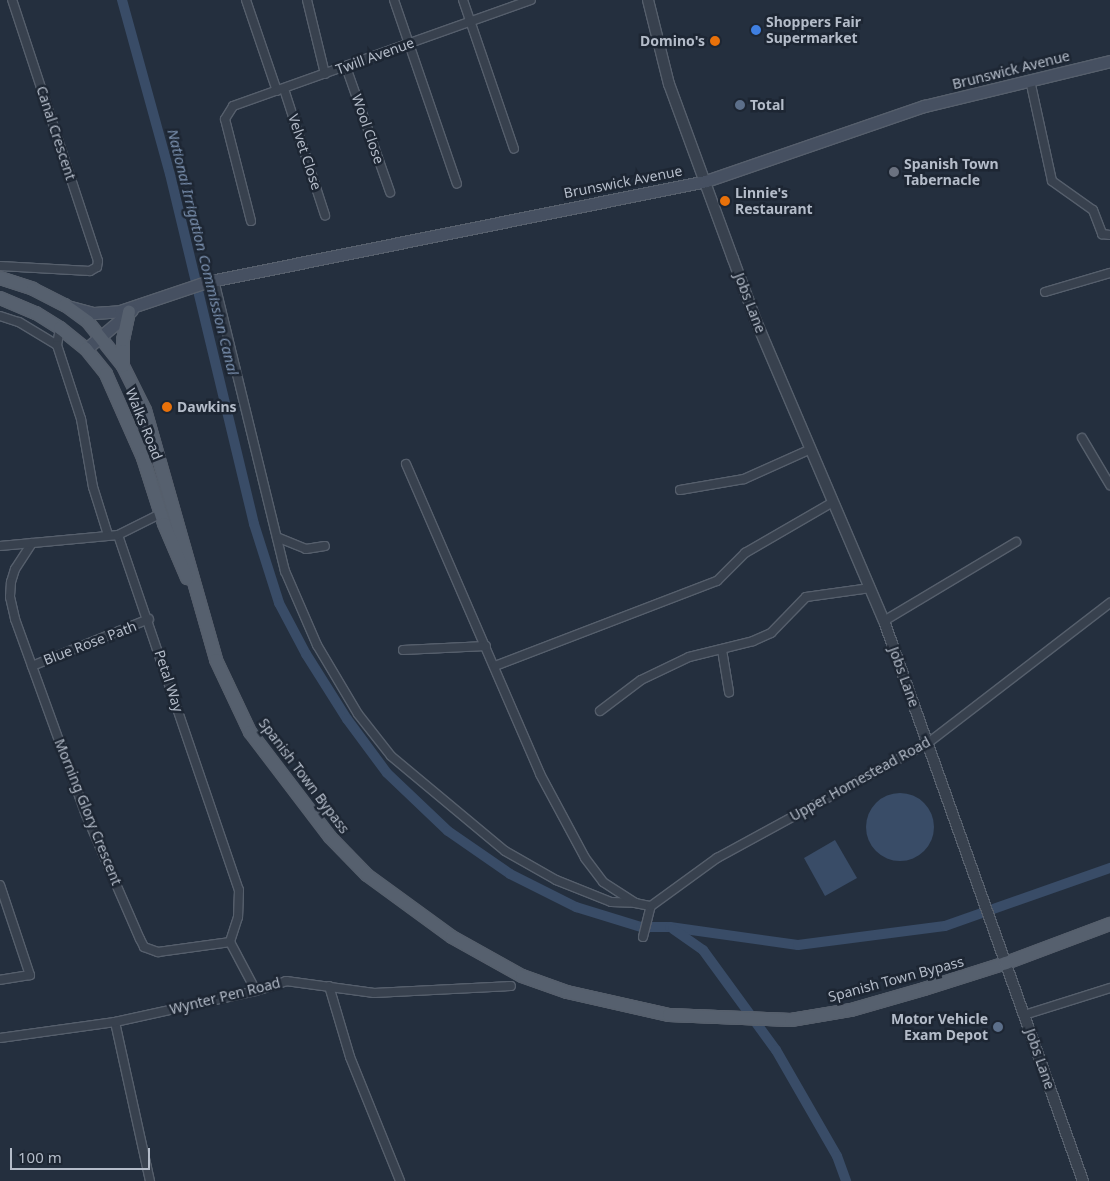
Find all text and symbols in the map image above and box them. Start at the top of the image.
place label: Shoppers Fair Supermarket [766,14,861,46]
marker: Shoppers Fair Supermarket [750,24,762,36]
place label: Domino's [640,33,705,49]
street label: Twill Avenue [334,34,416,78]
marker: Domino's [709,35,721,47]
street label: Brunswick Avenue [951,47,1071,93]
street label: Canal Crescent [33,84,79,182]
street label: Wool Close [348,92,388,166]
place label: Total [750,97,784,113]
marker: Total [734,99,746,111]
street label: Velvet Close [285,112,325,192]
water label: National Irrigation Commission Canal [164,127,242,377]
place label: Spanish Town Tabernacle [904,156,999,188]
street label: Brunswick Avenue [562,162,684,202]
marker: Spanish Town Tabernacle [888,166,900,178]
place label: Linnie's Restaurant [735,185,813,218]
marker: Linnie's Restaurant [719,195,731,207]
street label: Jobs Lane [731,271,769,335]
street label: Walks Road [122,386,166,462]
place label: Dawkins [177,399,237,415]
marker: Dawkins [161,401,173,413]
street label: Blue Rose Path [41,618,139,668]
street label: Jobs Lane [885,645,923,709]
street label: Petal Way [151,648,187,714]
street label: Spanish Town Bypass [255,715,353,837]
street label: Upper Homestead Road [787,733,933,825]
street label: Morning Glory Crescent [51,736,125,888]
street label: Spanish Town Bypass [826,953,966,1005]
street label: Wynter Pen Road [168,974,282,1018]
place label: Motor Vehicle Exam Depot [891,1011,988,1044]
marker: Motor Vehicle Exam Depot [992,1021,1004,1033]
street label: Jobs Lane [1022,1026,1058,1092]
scale bar [12,1138,152,1170]
text: 100 m [18,1147,62,1167]

